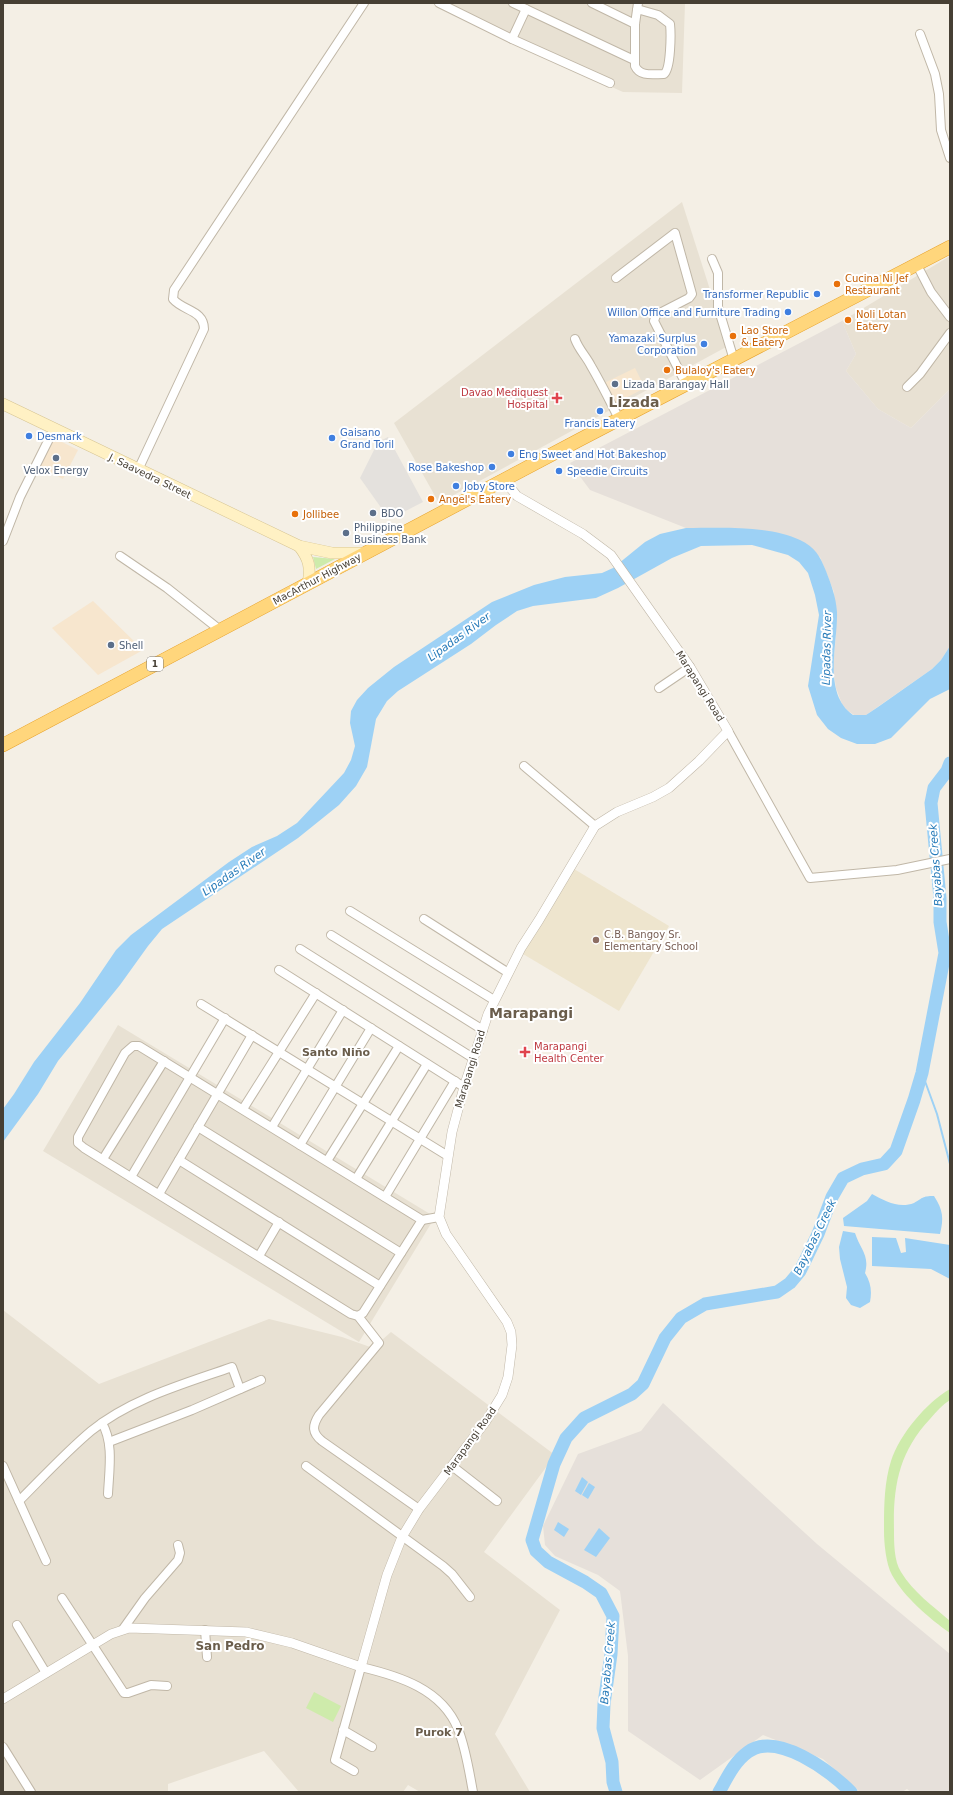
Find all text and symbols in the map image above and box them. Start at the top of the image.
place label: Cucina Ni Jef Restaurant [845,273,909,296]
marker: Cucina Ni Jef Restaurant [832,279,842,289]
place label: Transformer Republic [702,289,809,300]
marker: Transformer Republic [812,289,822,299]
place label: Willon Office and Furniture Trading [607,307,780,318]
marker: Willon Office and Furniture Trading [783,307,793,317]
place label: Noli Lotan Eatery [856,309,906,332]
marker: Noli Lotan Eatery [843,315,853,325]
place label: Lao Store & Eatery [741,325,788,348]
marker: Lao Store & Eatery [728,331,738,341]
place label: Yamazaki Surplus Corporation [608,333,696,356]
marker: Yamazaki Surplus Corporation [699,339,709,349]
marker: Bulaloy's Eatery [662,365,672,375]
place label: Bulaloy's Eatery [675,365,756,376]
marker: Lizada Barangay Hall [610,379,620,389]
place label: Lizada Barangay Hall [623,379,729,390]
place label: Davao Mediquest Hospital [461,387,548,410]
marker: Davao Mediquest Hospital [551,392,563,404]
district label: Lizada [609,394,659,410]
marker: Francis Eatery [595,406,605,416]
place label: Francis Eatery [565,418,635,429]
place label: Gaisano Grand Toril [340,427,394,450]
marker: Desmark [24,431,34,441]
place label: Desmark [37,431,82,442]
marker: Gaisano Grand Toril [327,433,337,443]
marker: Eng Sweet and Hot Bakeshop [506,449,516,459]
place label: Eng Sweet and Hot Bakeshop [519,449,666,460]
street label: J. Saavedra Street [106,451,193,501]
marker: Velox Energy [51,453,61,463]
place label: Rose Bakeshop [408,462,484,473]
marker: Rose Bakeshop [487,462,497,472]
place label: Velox Energy [24,465,89,476]
marker: Speedie Circuits [554,466,564,476]
place label: Speedie Circuits [567,466,648,477]
marker: Joby Store [451,481,461,491]
place label: Joby Store [463,481,515,492]
marker: Angel's Eatery [426,494,436,504]
place label: Angel's Eatery [439,494,511,505]
marker: BDO [368,508,378,518]
place label: BDO [381,508,404,519]
marker: Jollibee [290,509,300,519]
place label: Jollibee [302,509,339,520]
place label: Philippine Business Bank [354,522,427,545]
marker: Philippine Business Bank [341,528,351,538]
street label: MacArthur Highway [271,551,363,607]
water label: Lipadas River [425,609,494,664]
water label: Lipadas River [820,609,834,685]
marker: Shell [106,640,116,650]
place label: Shell [119,640,143,651]
street label: Marapangi Road [674,649,726,723]
road number: 1 [147,657,163,671]
water label: Bayabas Creek [927,823,945,907]
water label: Lipadas River [200,845,269,899]
place label: C.B. Bangoy Sr. Elementary School [604,929,698,952]
marker: C.B. Bangoy Sr. Elementary School [591,935,601,945]
district label: Marapangi [489,1005,573,1021]
street label: Marapangi Road [453,1029,487,1109]
place label: Marapangi Health Center [534,1041,605,1064]
district label: Santo Niño [302,1046,371,1059]
marker: Marapangi Health Center [519,1046,531,1058]
water label: Bayabas Creek [791,1196,839,1277]
street label: Marapangi Road [442,1405,498,1477]
water label: Bayabas Creek [598,1621,618,1705]
district label: San Pedro [195,1639,265,1653]
district label: Purok 7 [415,1726,463,1739]

